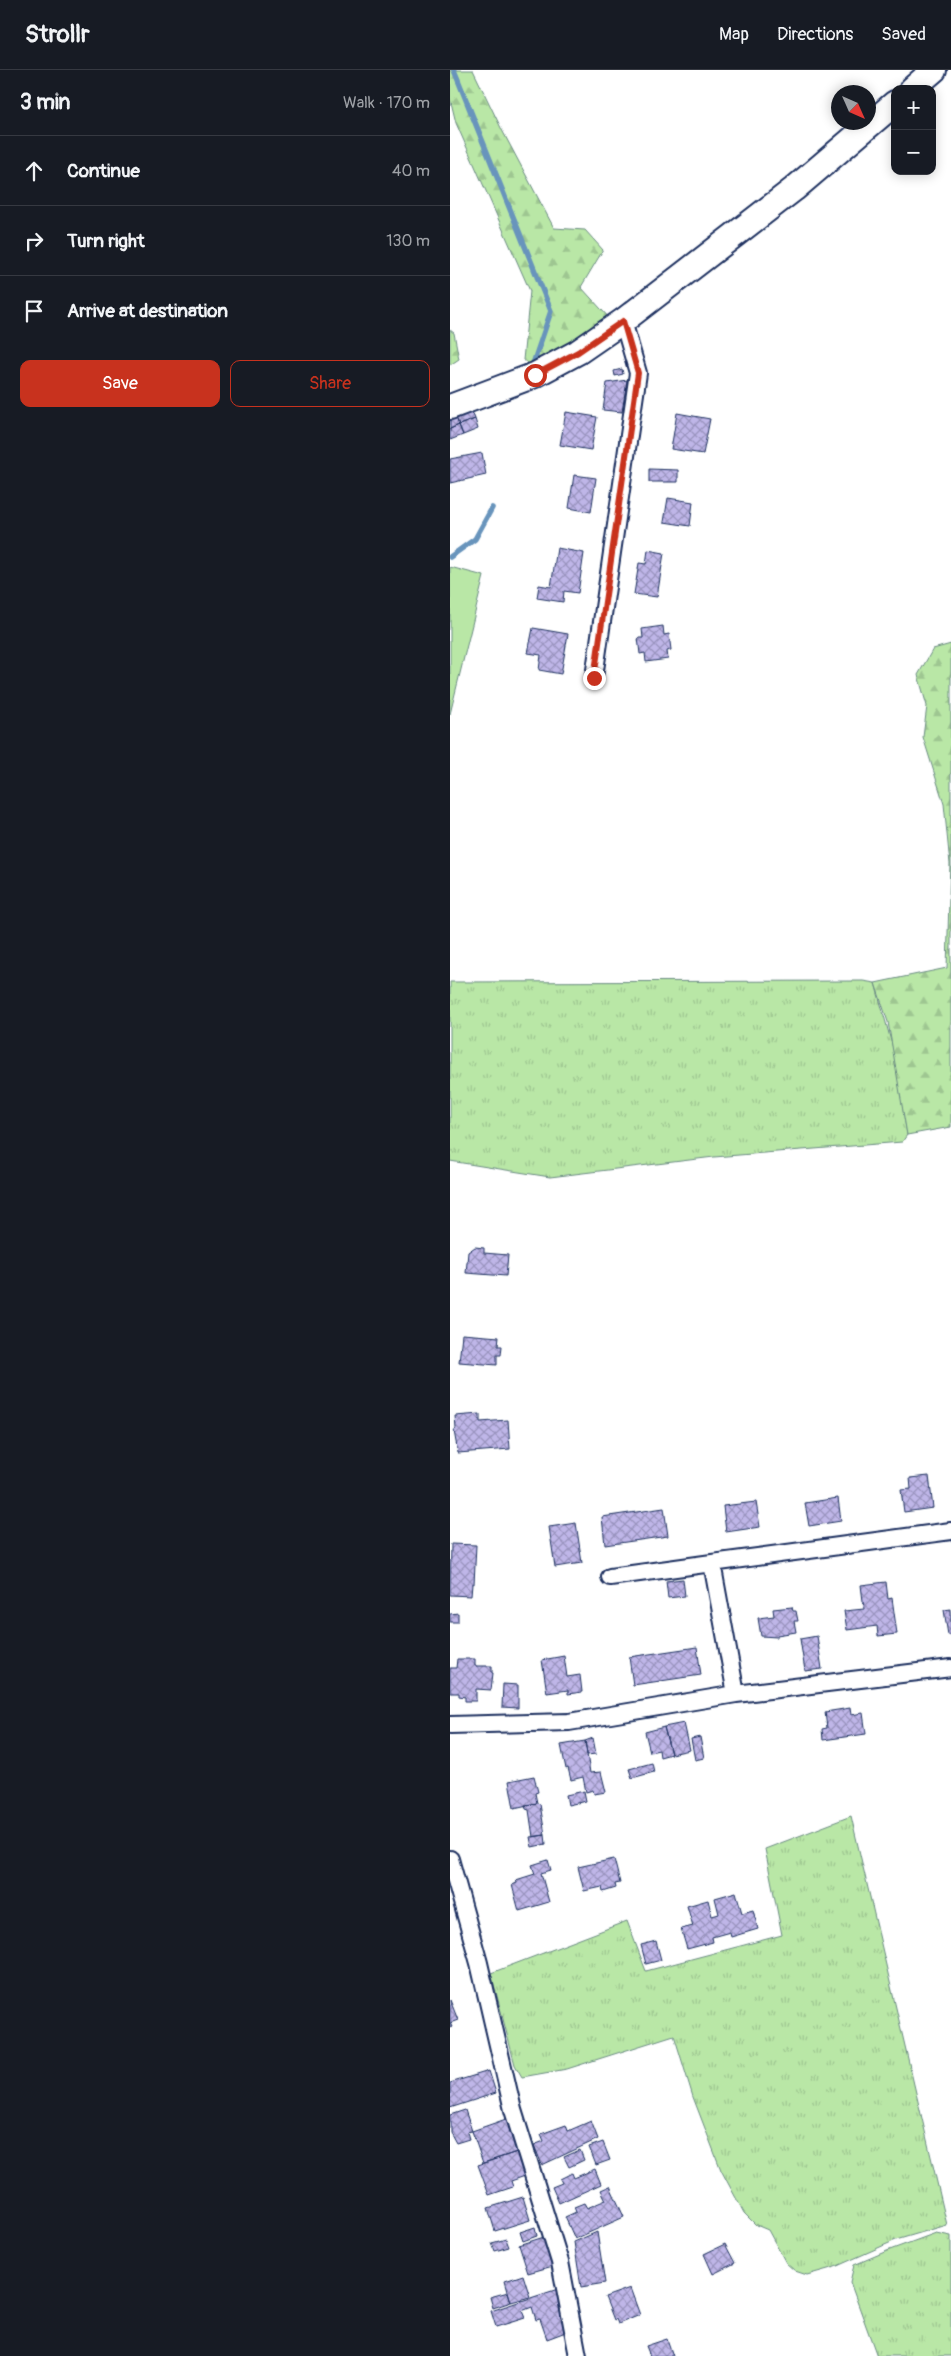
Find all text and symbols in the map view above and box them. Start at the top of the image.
text: Strollr [25,20,90,49]
text: Map [719,23,749,46]
text: Directions [777,23,853,46]
text: Saved [881,23,926,46]
north arrow [831,85,876,130]
map controls [891,85,936,175]
button: + [891,85,936,130]
text: 3 min [20,89,70,116]
text: Walk · 170 m [343,93,430,113]
button: − [891,130,936,175]
icon: ahead [20,157,48,185]
text: Continue [67,159,140,183]
text: 40 m [392,161,430,181]
icon: right [20,227,48,255]
text: Turn right [67,229,145,253]
text: 130 m [386,231,430,251]
icon: arrive [20,297,48,325]
text: Arrive at destination [67,299,228,323]
button: Save [20,360,220,407]
button: Share [230,360,430,407]
route start [524,364,547,387]
route end [583,667,606,690]

